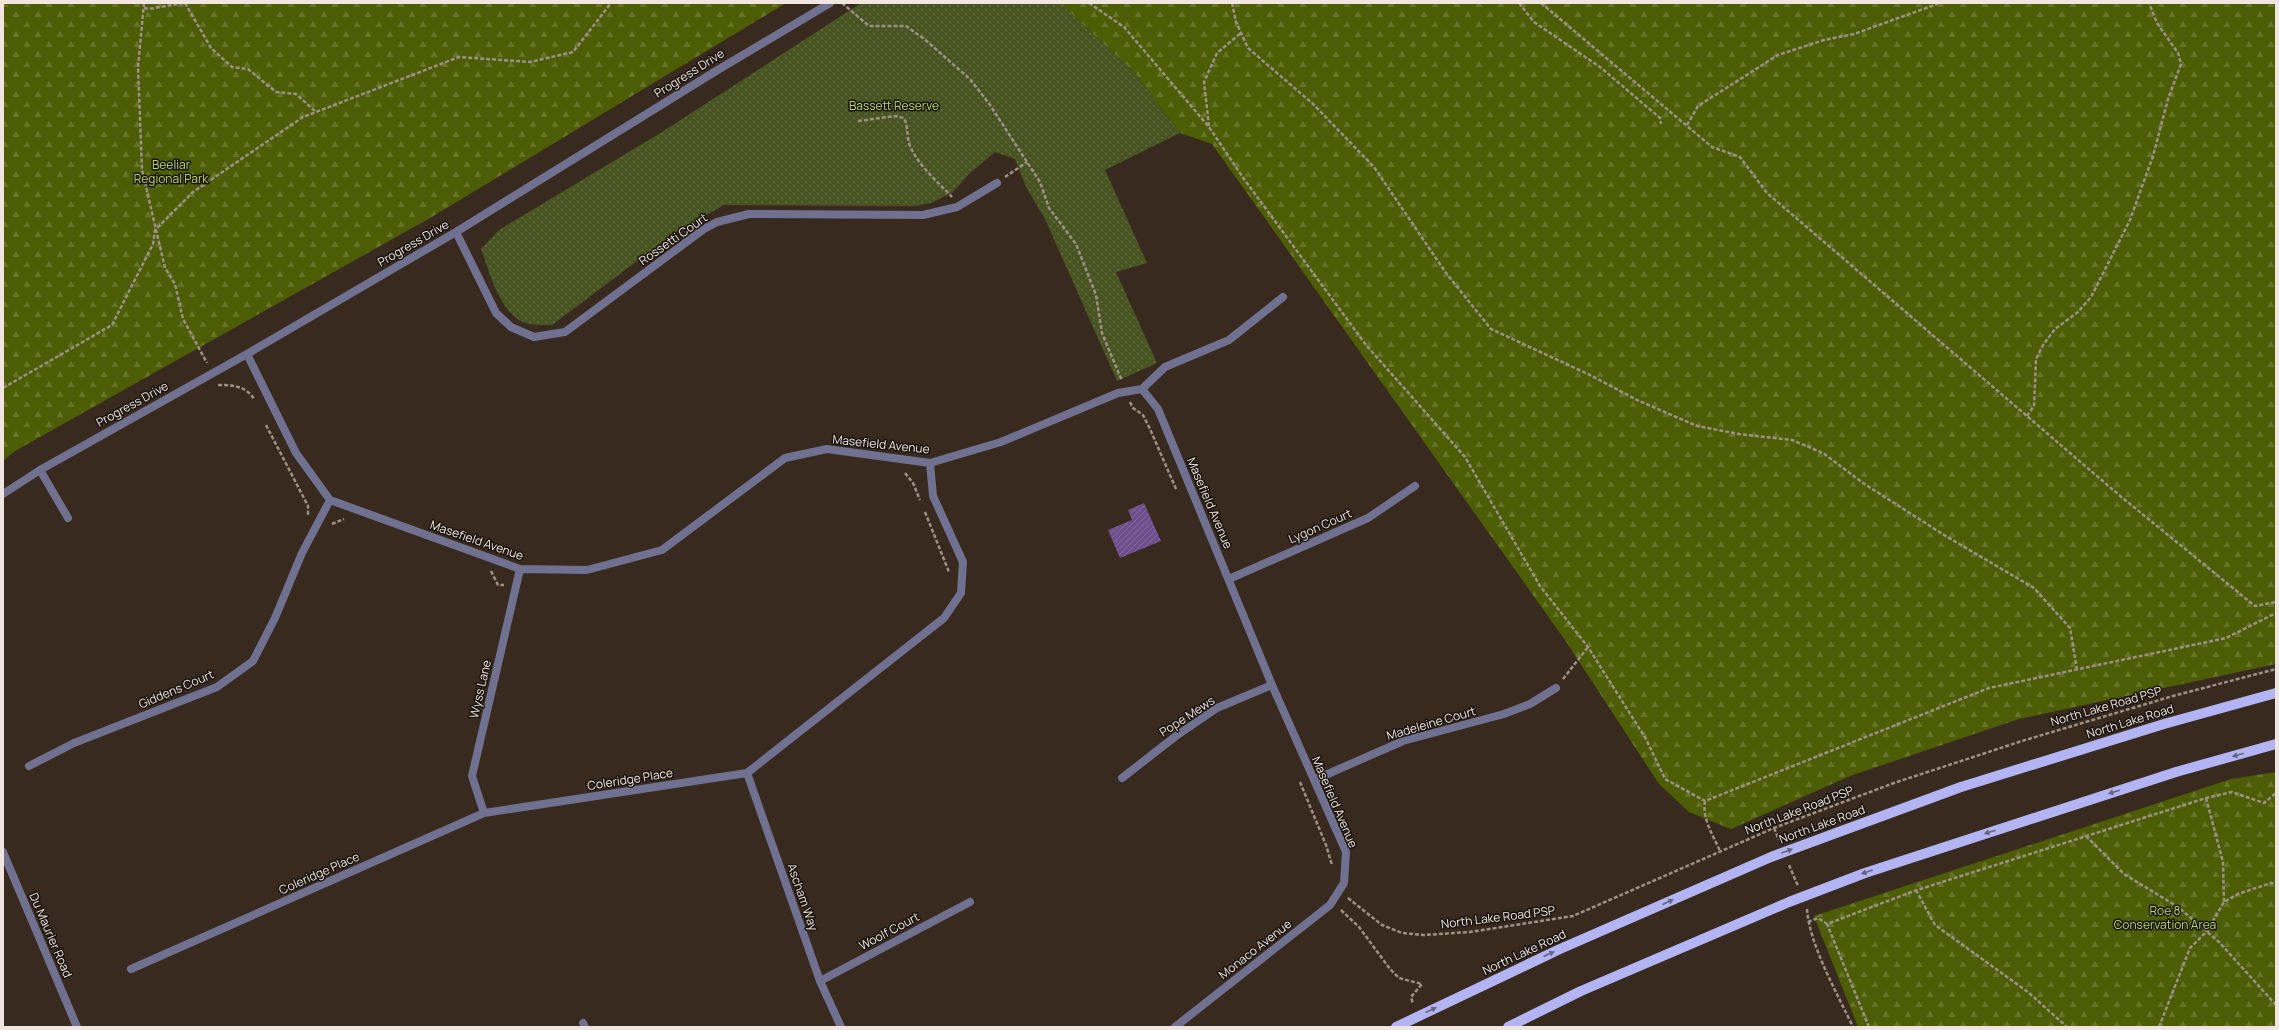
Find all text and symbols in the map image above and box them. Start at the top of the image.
street label: Progress Drive [651,45,727,101]
park label: Bassett Reserve [849,97,939,114]
park label: Beeliar Regional Park [134,156,209,187]
street label: Rossetti Court [635,209,711,269]
street label: Progress Drive [374,216,452,270]
street label: Progress Drive [93,377,171,431]
street label: Masefield Avenue [832,430,930,458]
street label: Masefield Avenue [1183,455,1237,551]
street label: Lygon Court [1286,504,1354,547]
street label: Masefield Avenue [428,516,526,564]
street label: Wyss Lane [465,658,495,720]
street label: Giddens Court [136,665,216,712]
street label: North Lake Road PSP [2049,683,2163,729]
street label: Pope Mews [1156,692,1218,740]
street label: North Lake Road [2085,701,2175,741]
street label: Madeleine Court [1384,702,1478,744]
one-way arrow [2232,752,2244,758]
street label: Masefield Avenue [1308,754,1362,850]
street label: Coleridge Place [586,764,674,794]
street label: North Lake Road PSP [1743,783,1855,837]
one-way arrow [2108,789,2120,795]
street label: North Lake Road [1777,802,1867,846]
one-way arrow [1984,829,1996,835]
one-way arrow [1781,847,1793,853]
street label: Coleridge Place [276,848,362,898]
street label: Ascham Way [784,861,823,934]
one-way arrow [1860,869,1872,875]
street label: Du Maurier Road [25,890,77,980]
one-way arrow [1662,899,1673,905]
street label: North Lake Road PSP [1440,902,1556,932]
park label: Roe 8 Conservation Area [2114,902,2216,933]
street label: Woolf Court [856,908,922,954]
street label: Monaco Avenue [1215,915,1295,983]
street label: North Lake Road [1479,925,1569,979]
one-way arrow [1543,951,1554,957]
one-way arrow [1426,1007,1437,1013]

